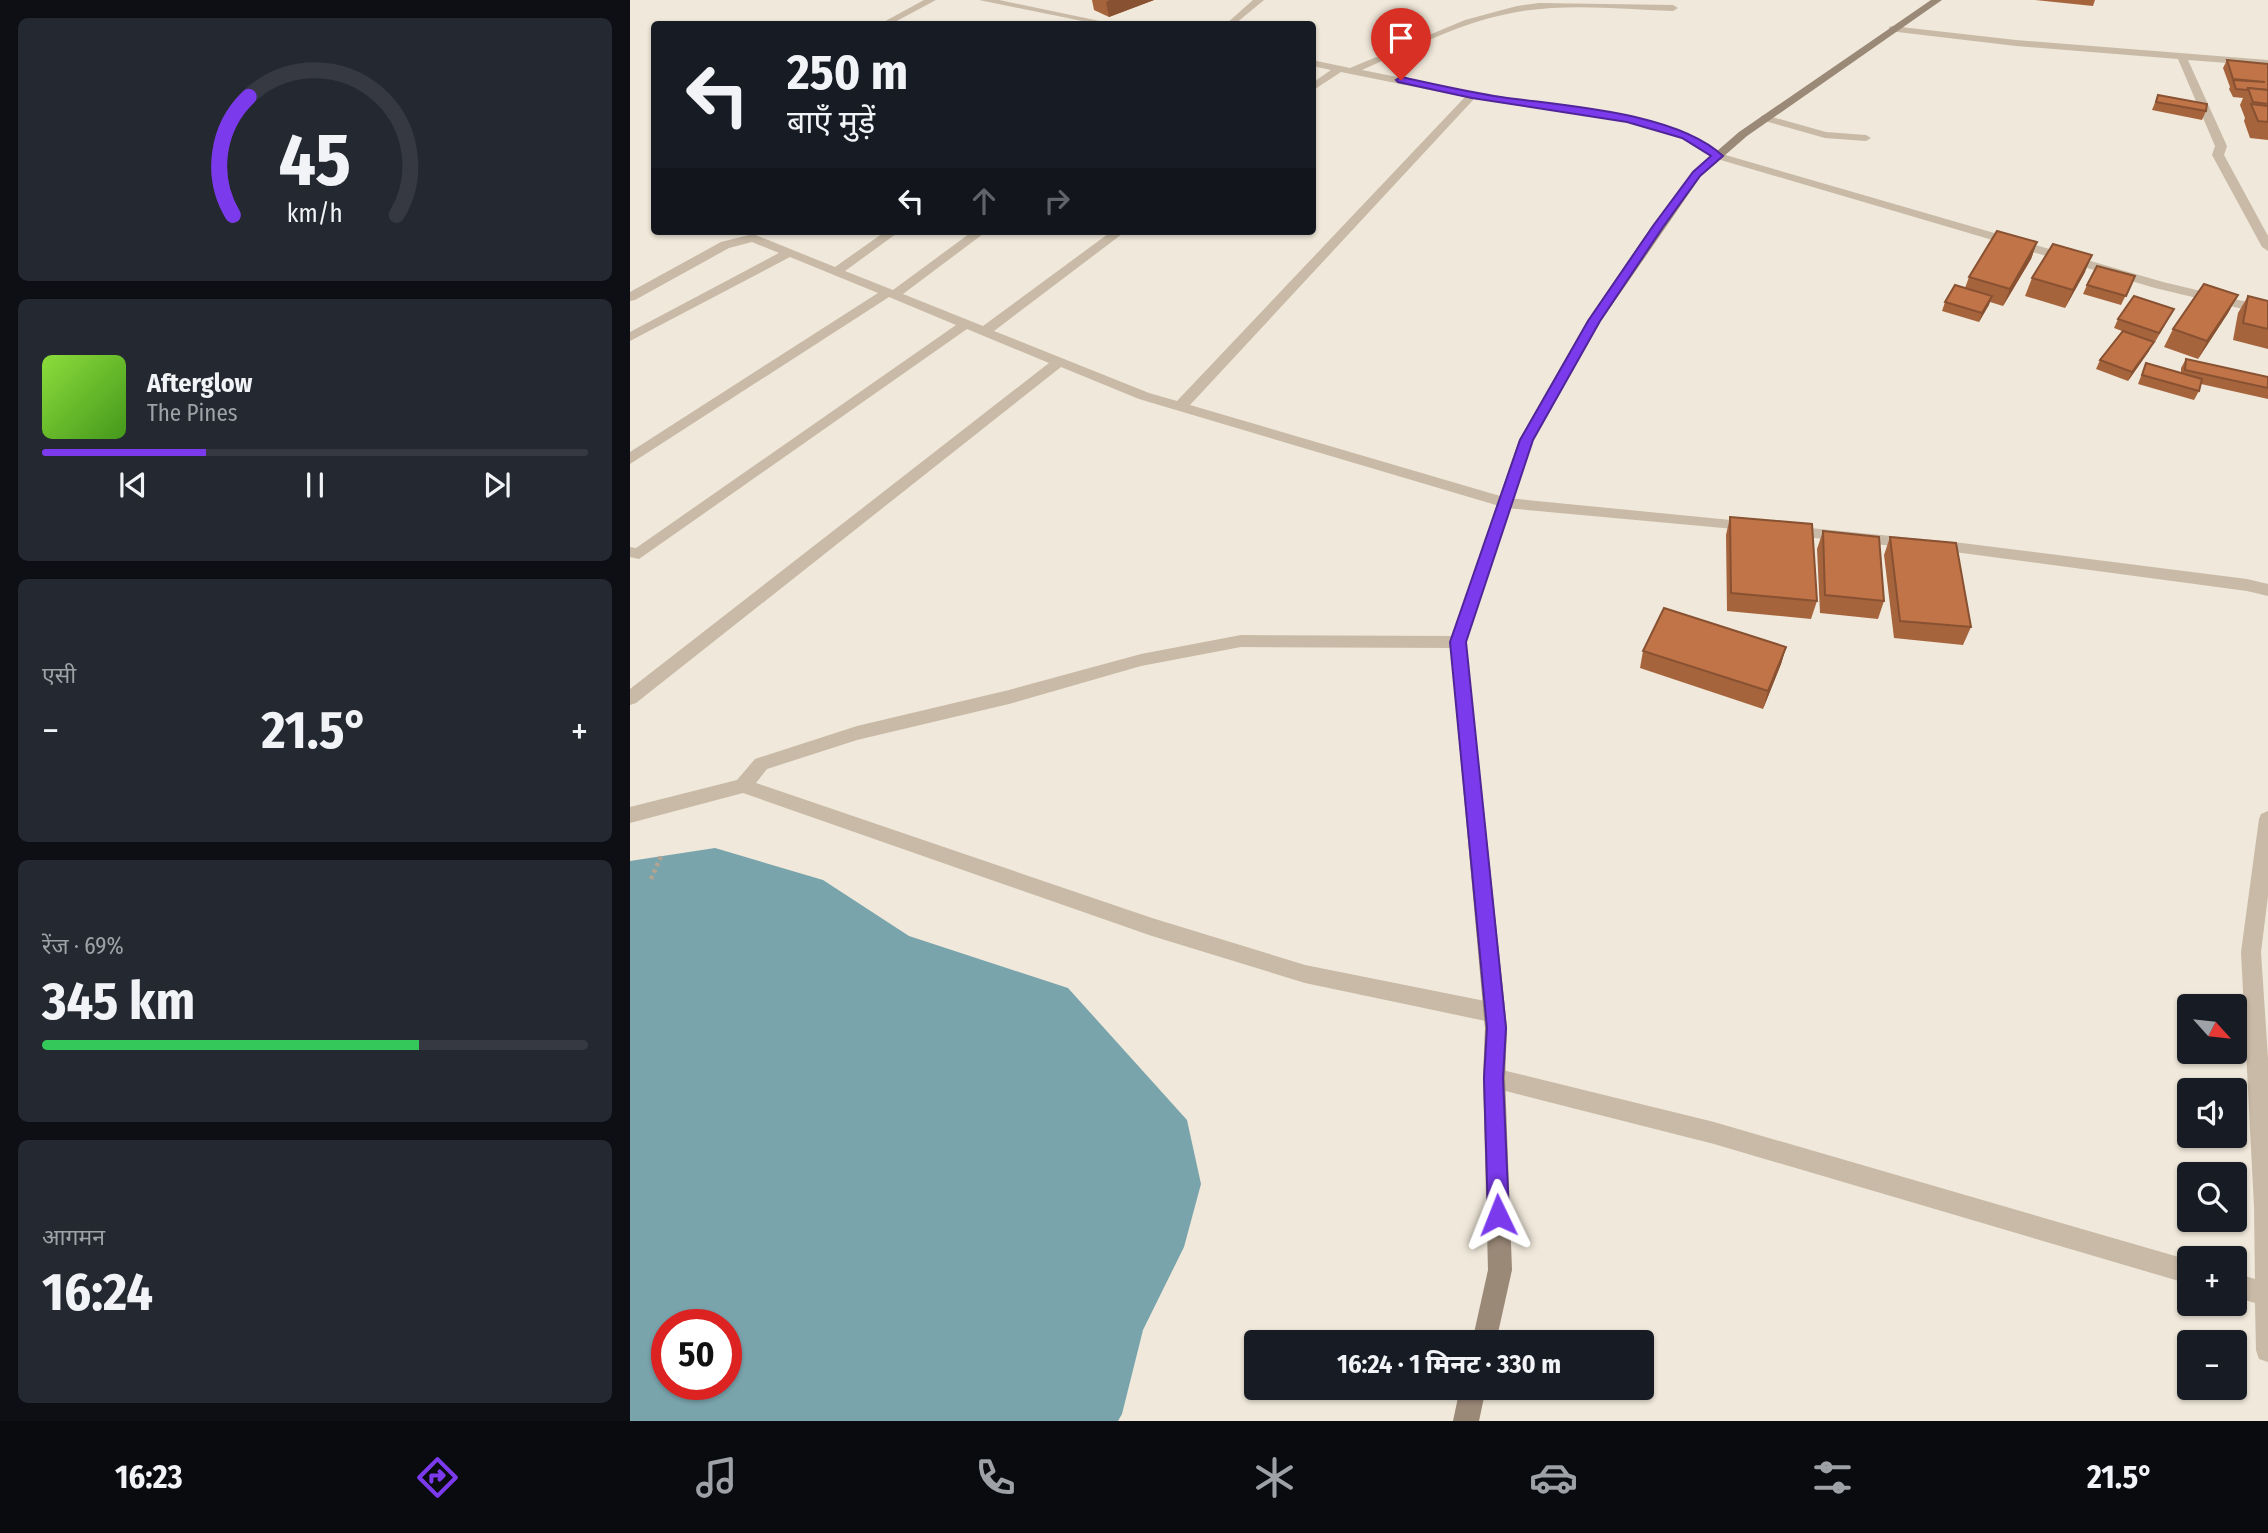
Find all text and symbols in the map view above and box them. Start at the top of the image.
pin [1371,8,1431,80]
icon: arrive [1382,19,1420,57]
text: 250 m [787,43,908,102]
icon: left [672,49,763,140]
text: बाएँ मुड़ें [787,103,875,141]
text: 45 [279,118,351,205]
icon: left [892,182,930,220]
icon: ahead [965,182,1003,220]
icon: right [1038,182,1076,220]
text: km/h [287,199,343,229]
text: Afterglow [147,368,252,399]
text: The Pines [147,399,238,427]
icon: previous [114,466,152,504]
icon: pause [296,466,334,504]
icon: next [478,466,516,504]
text: एसी [42,661,76,689]
text: 21.5° [261,699,368,762]
text: − [42,708,59,754]
text: + [571,708,588,754]
text: रेंज · 69% [42,932,124,960]
text: 345 km [42,970,195,1033]
north arrow [2177,994,2247,1064]
map controls [2177,994,2247,1400]
button: sound [2177,1078,2247,1148]
button: search [2177,1162,2247,1232]
position arrow [1461,1178,1535,1252]
text: आगमन [42,1223,105,1251]
button: + [2177,1246,2247,1316]
text: 16:24 [42,1261,153,1324]
speed limit sign: 50 [651,1309,742,1400]
button: − [2177,1330,2247,1400]
text: 16:24 · 1 मिनट · 330 m [1337,1349,1561,1380]
icon: directions [413,1453,462,1502]
icon: music [692,1453,741,1502]
icon: phone [971,1453,1020,1502]
icon: climate [1250,1453,1299,1502]
icon: car [1529,1453,1578,1502]
icon: filters [1808,1453,1857,1502]
text: 16:23 [115,1458,183,1496]
text: 21.5° [2087,1458,2153,1496]

